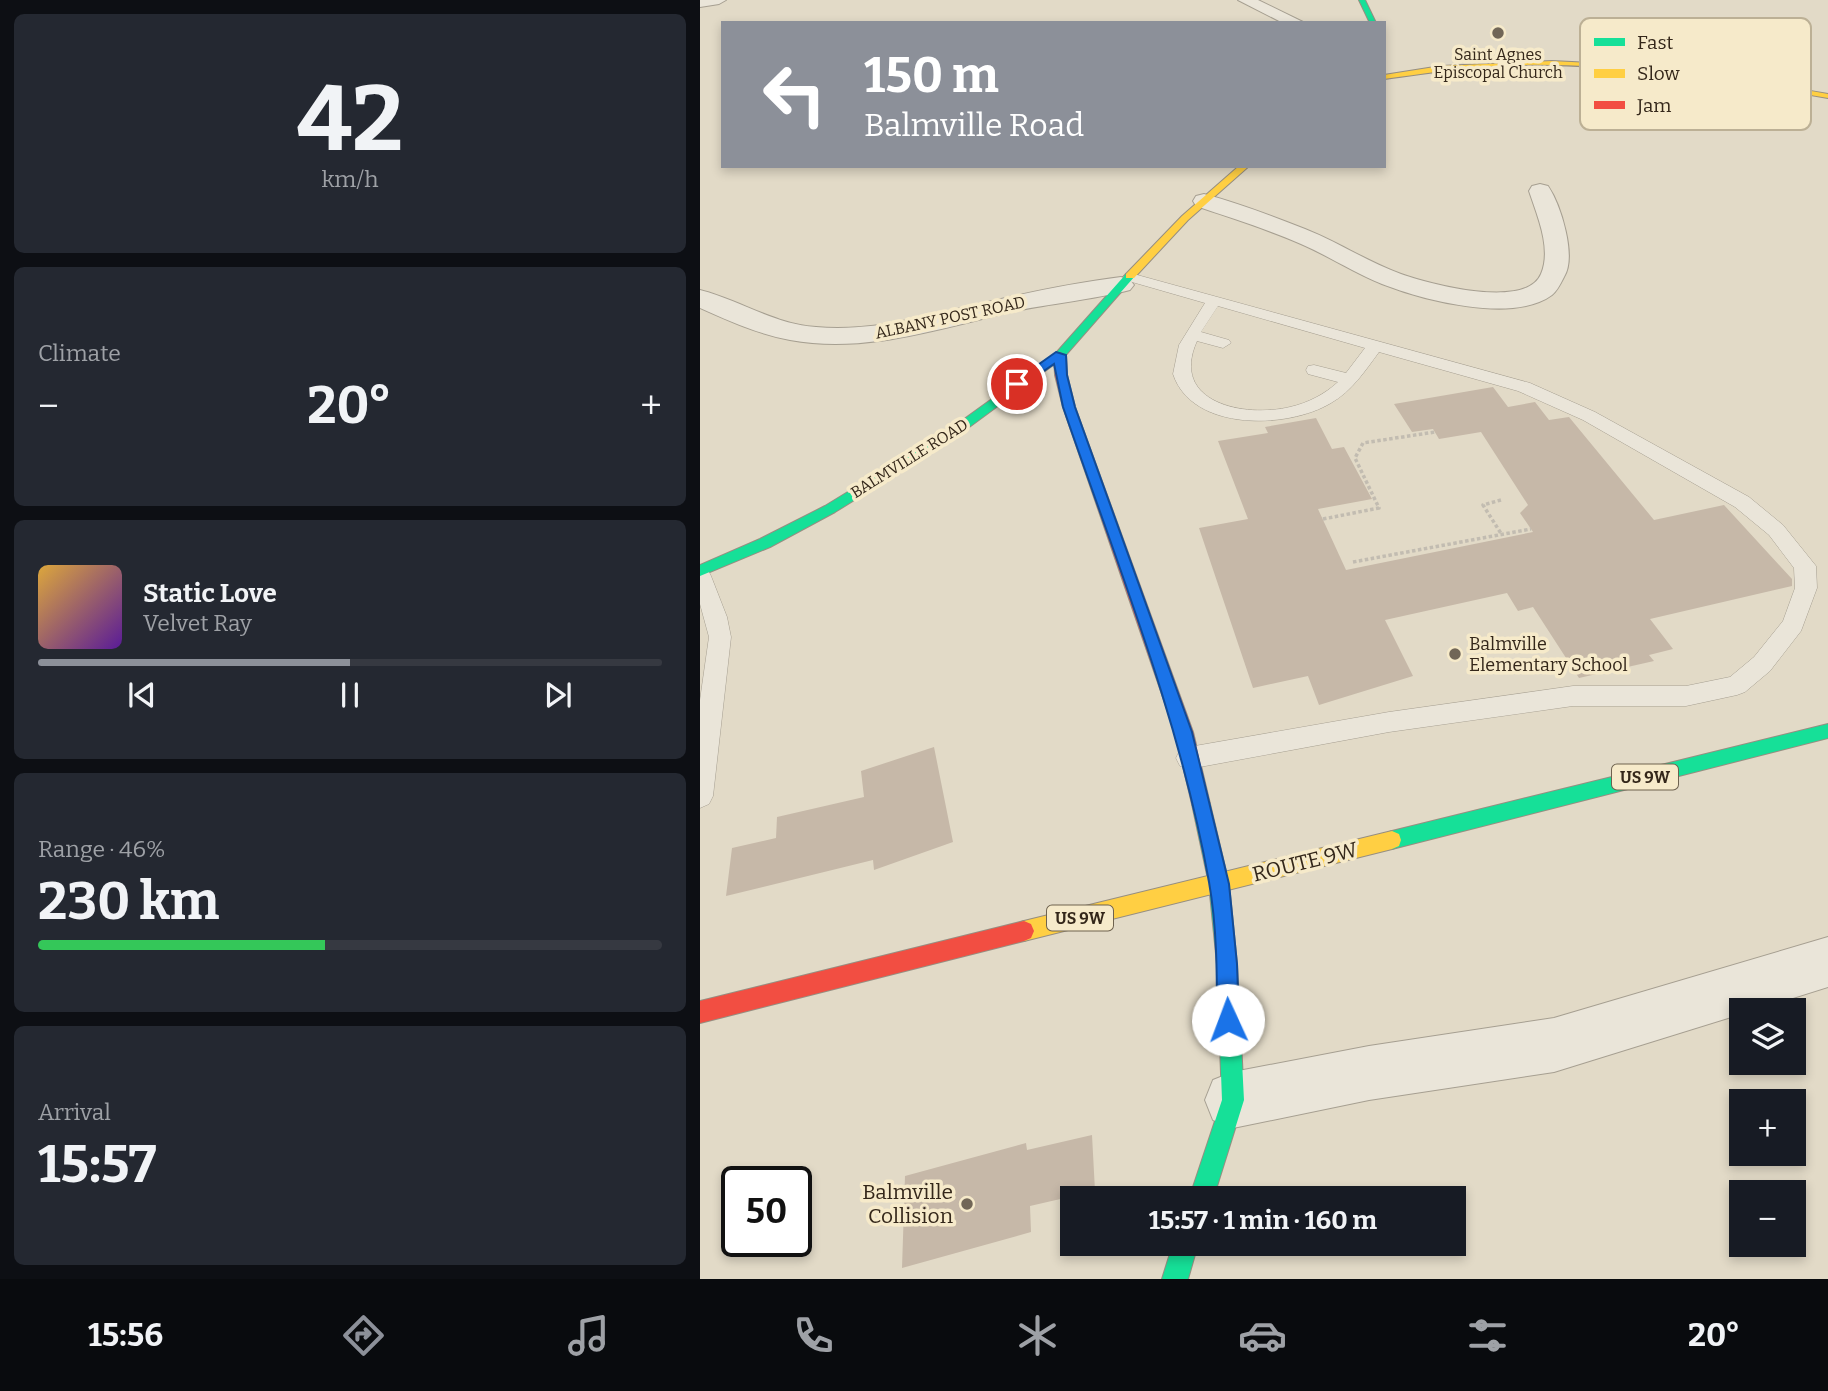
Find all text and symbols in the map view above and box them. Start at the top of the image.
legend [1580,18,1811,130]
marker: Saint Agnes Episcopal Church [1490,25,1506,41]
text: Fast [1637,31,1674,54]
place label: Saint Agnes Episcopal Church [1433,45,1563,82]
text: 150 m [864,46,999,105]
icon: left [749,49,840,140]
text: Slow [1637,62,1680,85]
text: 42 [297,65,403,174]
text: Jam [1636,94,1671,117]
text: Balmville Road [864,106,1084,144]
text: km/h [322,165,378,193]
street label: ALBANY POST ROAD [873,292,1027,343]
text: Climate [38,339,121,367]
pin [987,354,1047,414]
icon: arrive [998,365,1036,403]
text: 20° [307,374,392,437]
text: − [38,383,59,429]
text: + [640,383,662,429]
street label: BALMVILLE ROAD [847,415,971,502]
text: Static Love [143,578,277,609]
text: Velvet Ray [143,609,252,637]
place label: Balmville Elementary School [1469,633,1628,676]
marker: Balmville Elementary School [1447,646,1463,662]
icon: previous [123,676,161,714]
icon: pause [331,676,369,714]
icon: next [539,676,577,714]
road number: US 9W [1612,764,1678,790]
text: Range · 46% [38,835,165,863]
street label: ROUTE 9W [1250,836,1361,888]
text: 230 km [38,870,219,933]
road number: US 9W [1047,906,1113,930]
position arrow [1191,983,1265,1057]
map controls [1729,998,1806,1257]
button: layers [1729,998,1806,1075]
button: + [1729,1089,1806,1166]
text: Arrival [38,1098,111,1126]
text: 15:57 [38,1133,156,1196]
speed limit sign: 50 [721,1166,812,1257]
place label: Balmville Collision [862,1179,953,1229]
button: − [1729,1180,1806,1257]
marker: Balmville Collision [959,1196,975,1212]
text: 15:57 · 1 min · 160 m [1149,1205,1377,1236]
icon: directions [339,1311,388,1360]
icon: music [564,1311,613,1360]
icon: phone [789,1311,838,1360]
icon: climate [1013,1311,1062,1360]
icon: car [1238,1311,1287,1360]
icon: filters [1463,1311,1512,1360]
text: 15:56 [88,1316,163,1354]
text: 20° [1688,1316,1740,1354]

